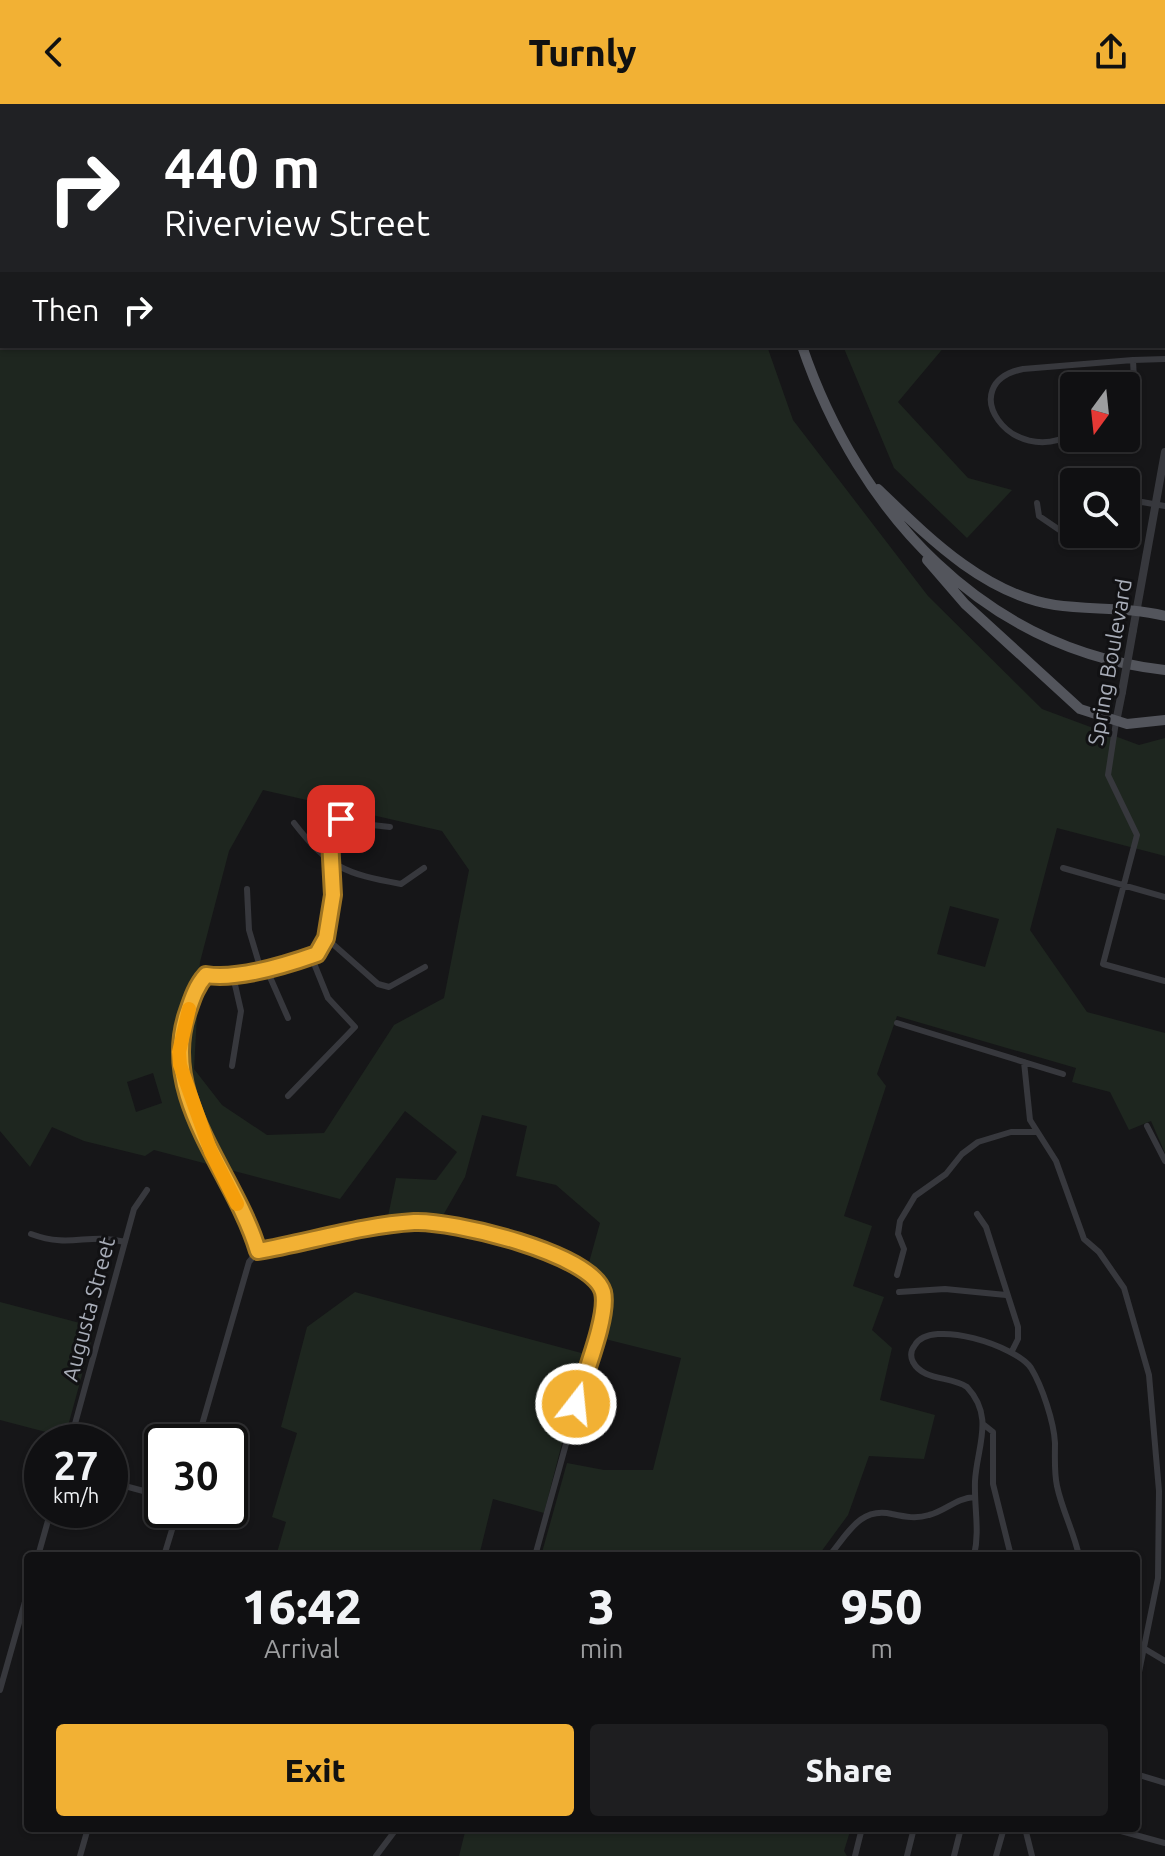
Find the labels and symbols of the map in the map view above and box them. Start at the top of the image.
north arrow [1060,372,1140,452]
street label: Spring Boulevard [1082,577,1136,747]
pin [307,785,375,853]
street label: Augusta Street [57,1234,119,1384]
position arrow [534,1362,618,1446]
speed limit sign: 30 [144,1424,248,1528]

